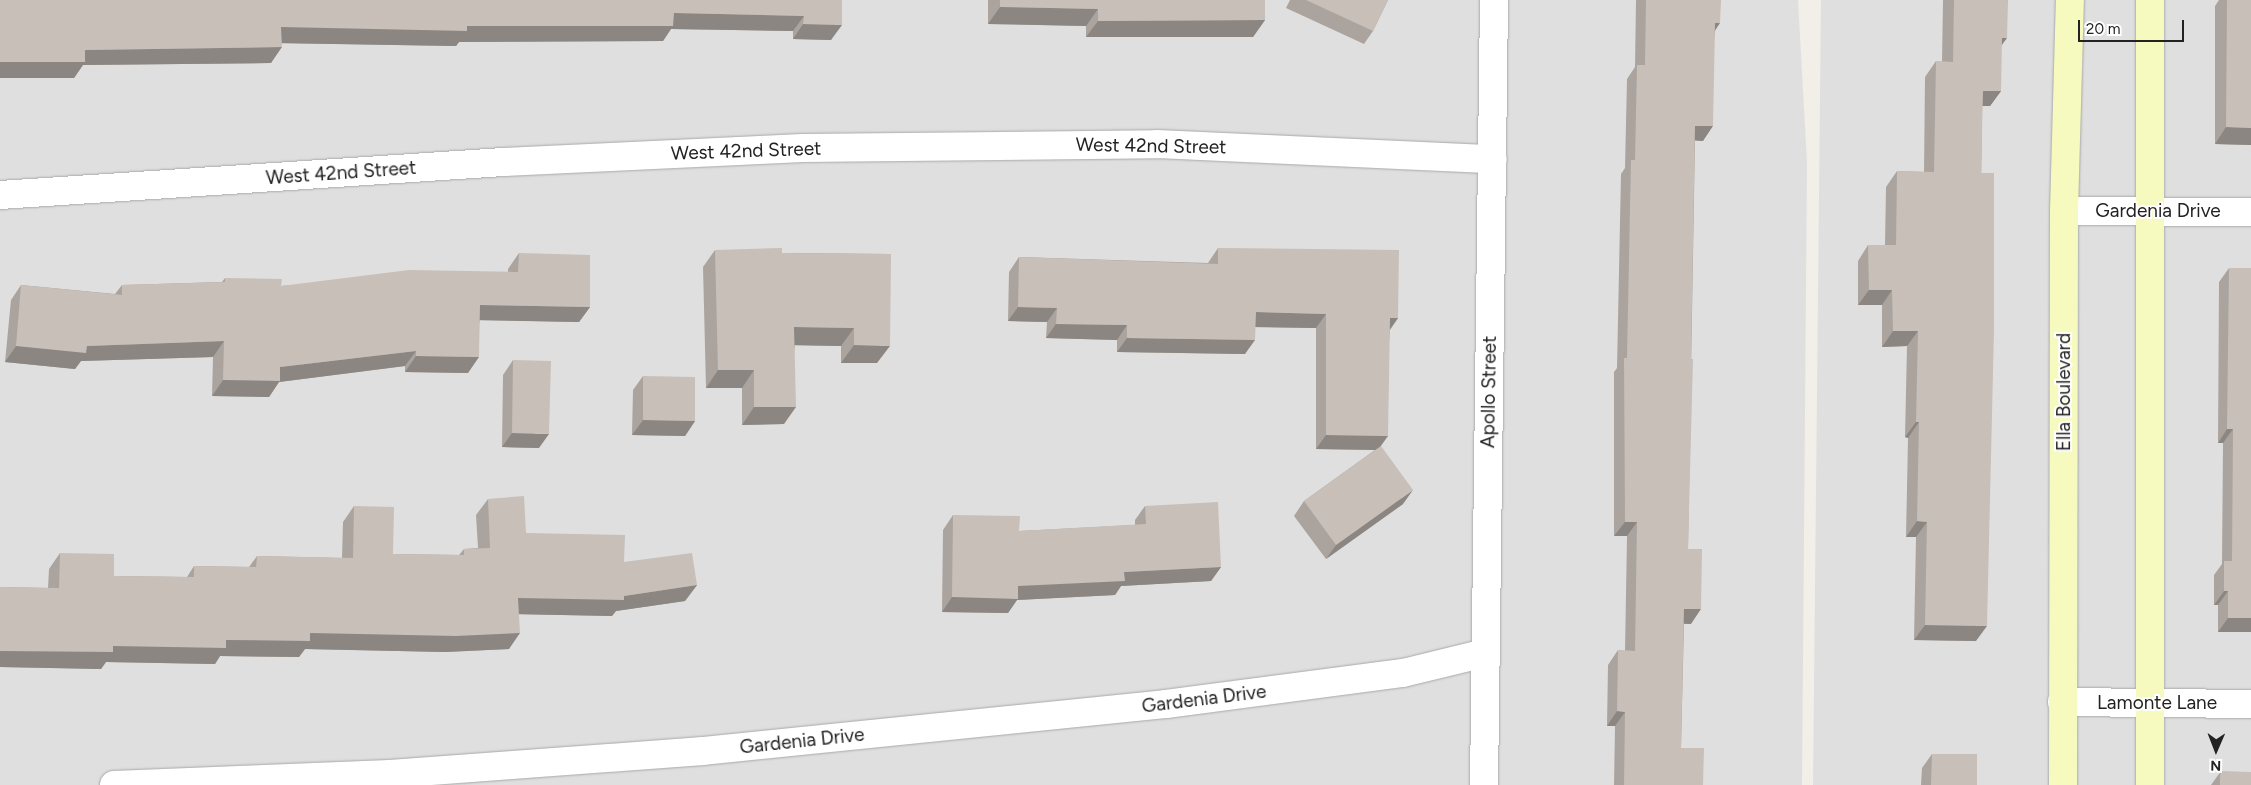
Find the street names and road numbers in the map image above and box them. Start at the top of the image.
street label: West 42nd Street [1076,133,1226,159]
street label: West 42nd Street [670,137,822,165]
street label: West 42nd Street [265,156,417,190]
street label: Gardenia Drive [2095,200,2221,222]
street label: Ella Boulevard [2053,333,2075,451]
street label: Apollo Street [1477,336,1501,448]
street label: Gardenia Drive [1140,680,1268,718]
street label: Lamonte Lane [2097,692,2217,714]
street label: Gardenia Drive [738,723,866,759]

